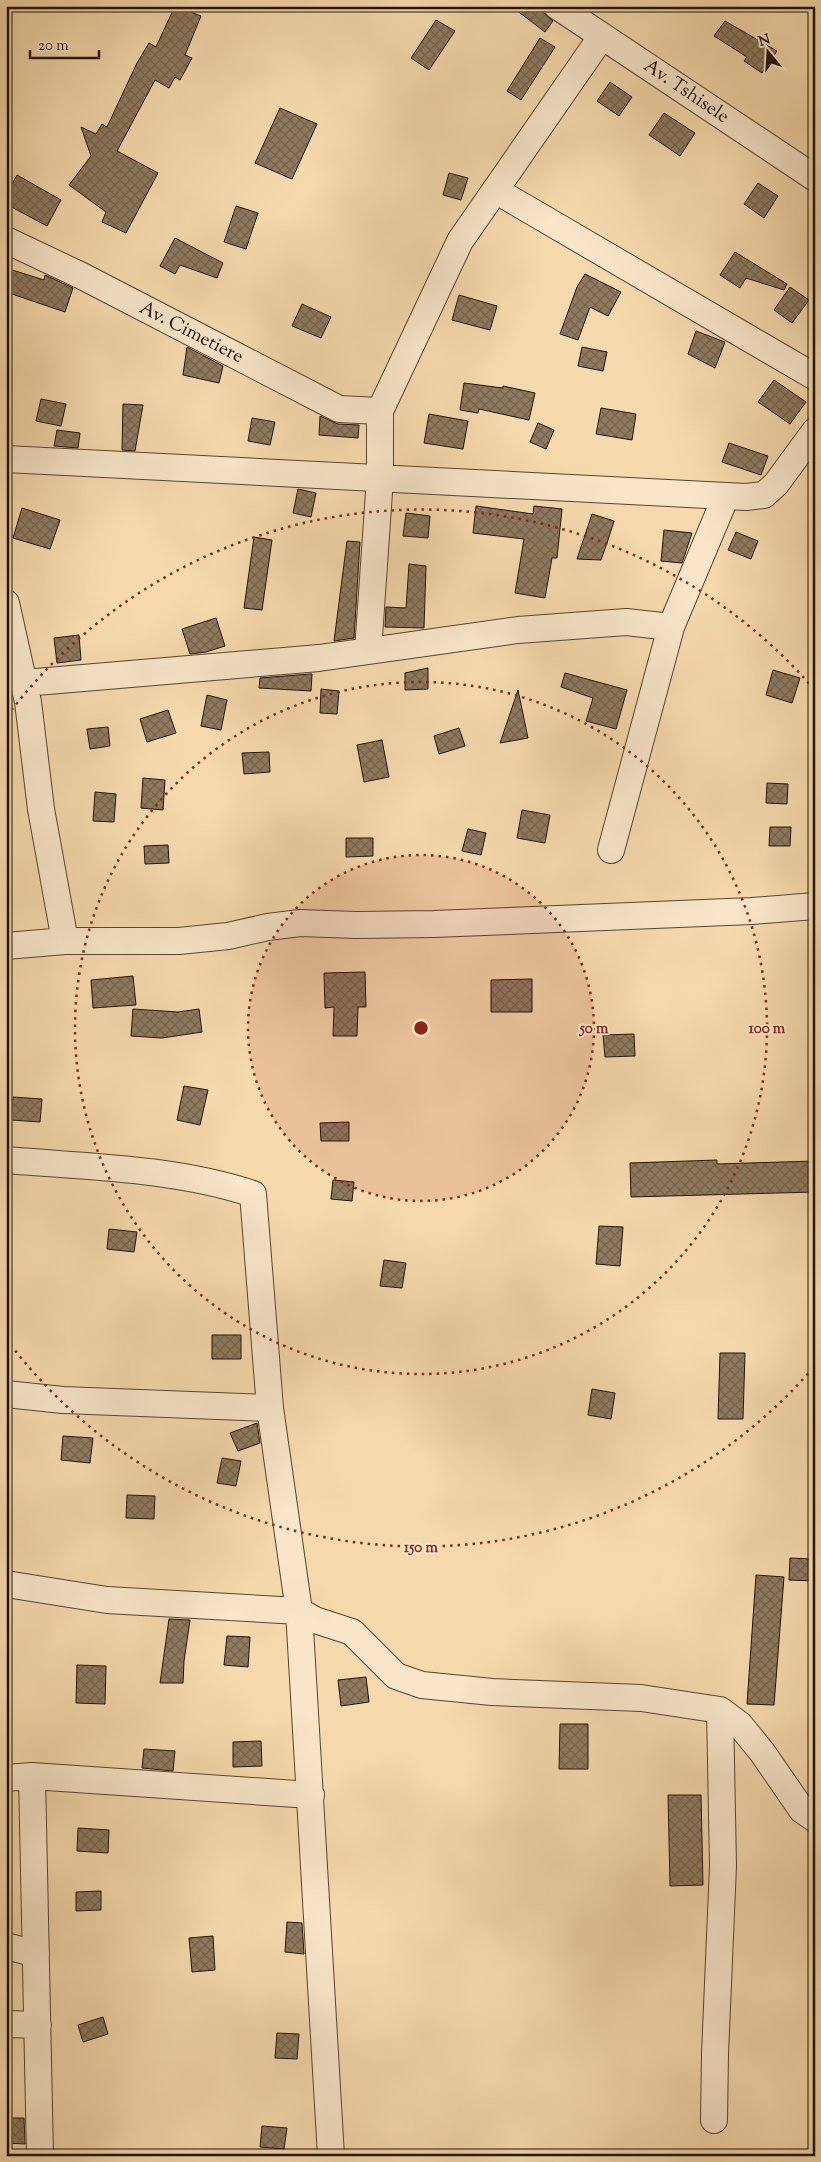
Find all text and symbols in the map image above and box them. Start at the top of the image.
scale bar [30,28,99,60]
north arrow [744,28,794,78]
text: N [756,30,773,53]
text: 20 m [38,36,69,57]
street label: Av. Tshisele [638,53,734,131]
street label: Av. Cimetiere [134,295,248,371]
centre of rings [412,1019,430,1037]
text: 50 m [579,1019,609,1040]
text: 100 m [749,1019,786,1040]
text: 150 m [404,1538,438,1559]

